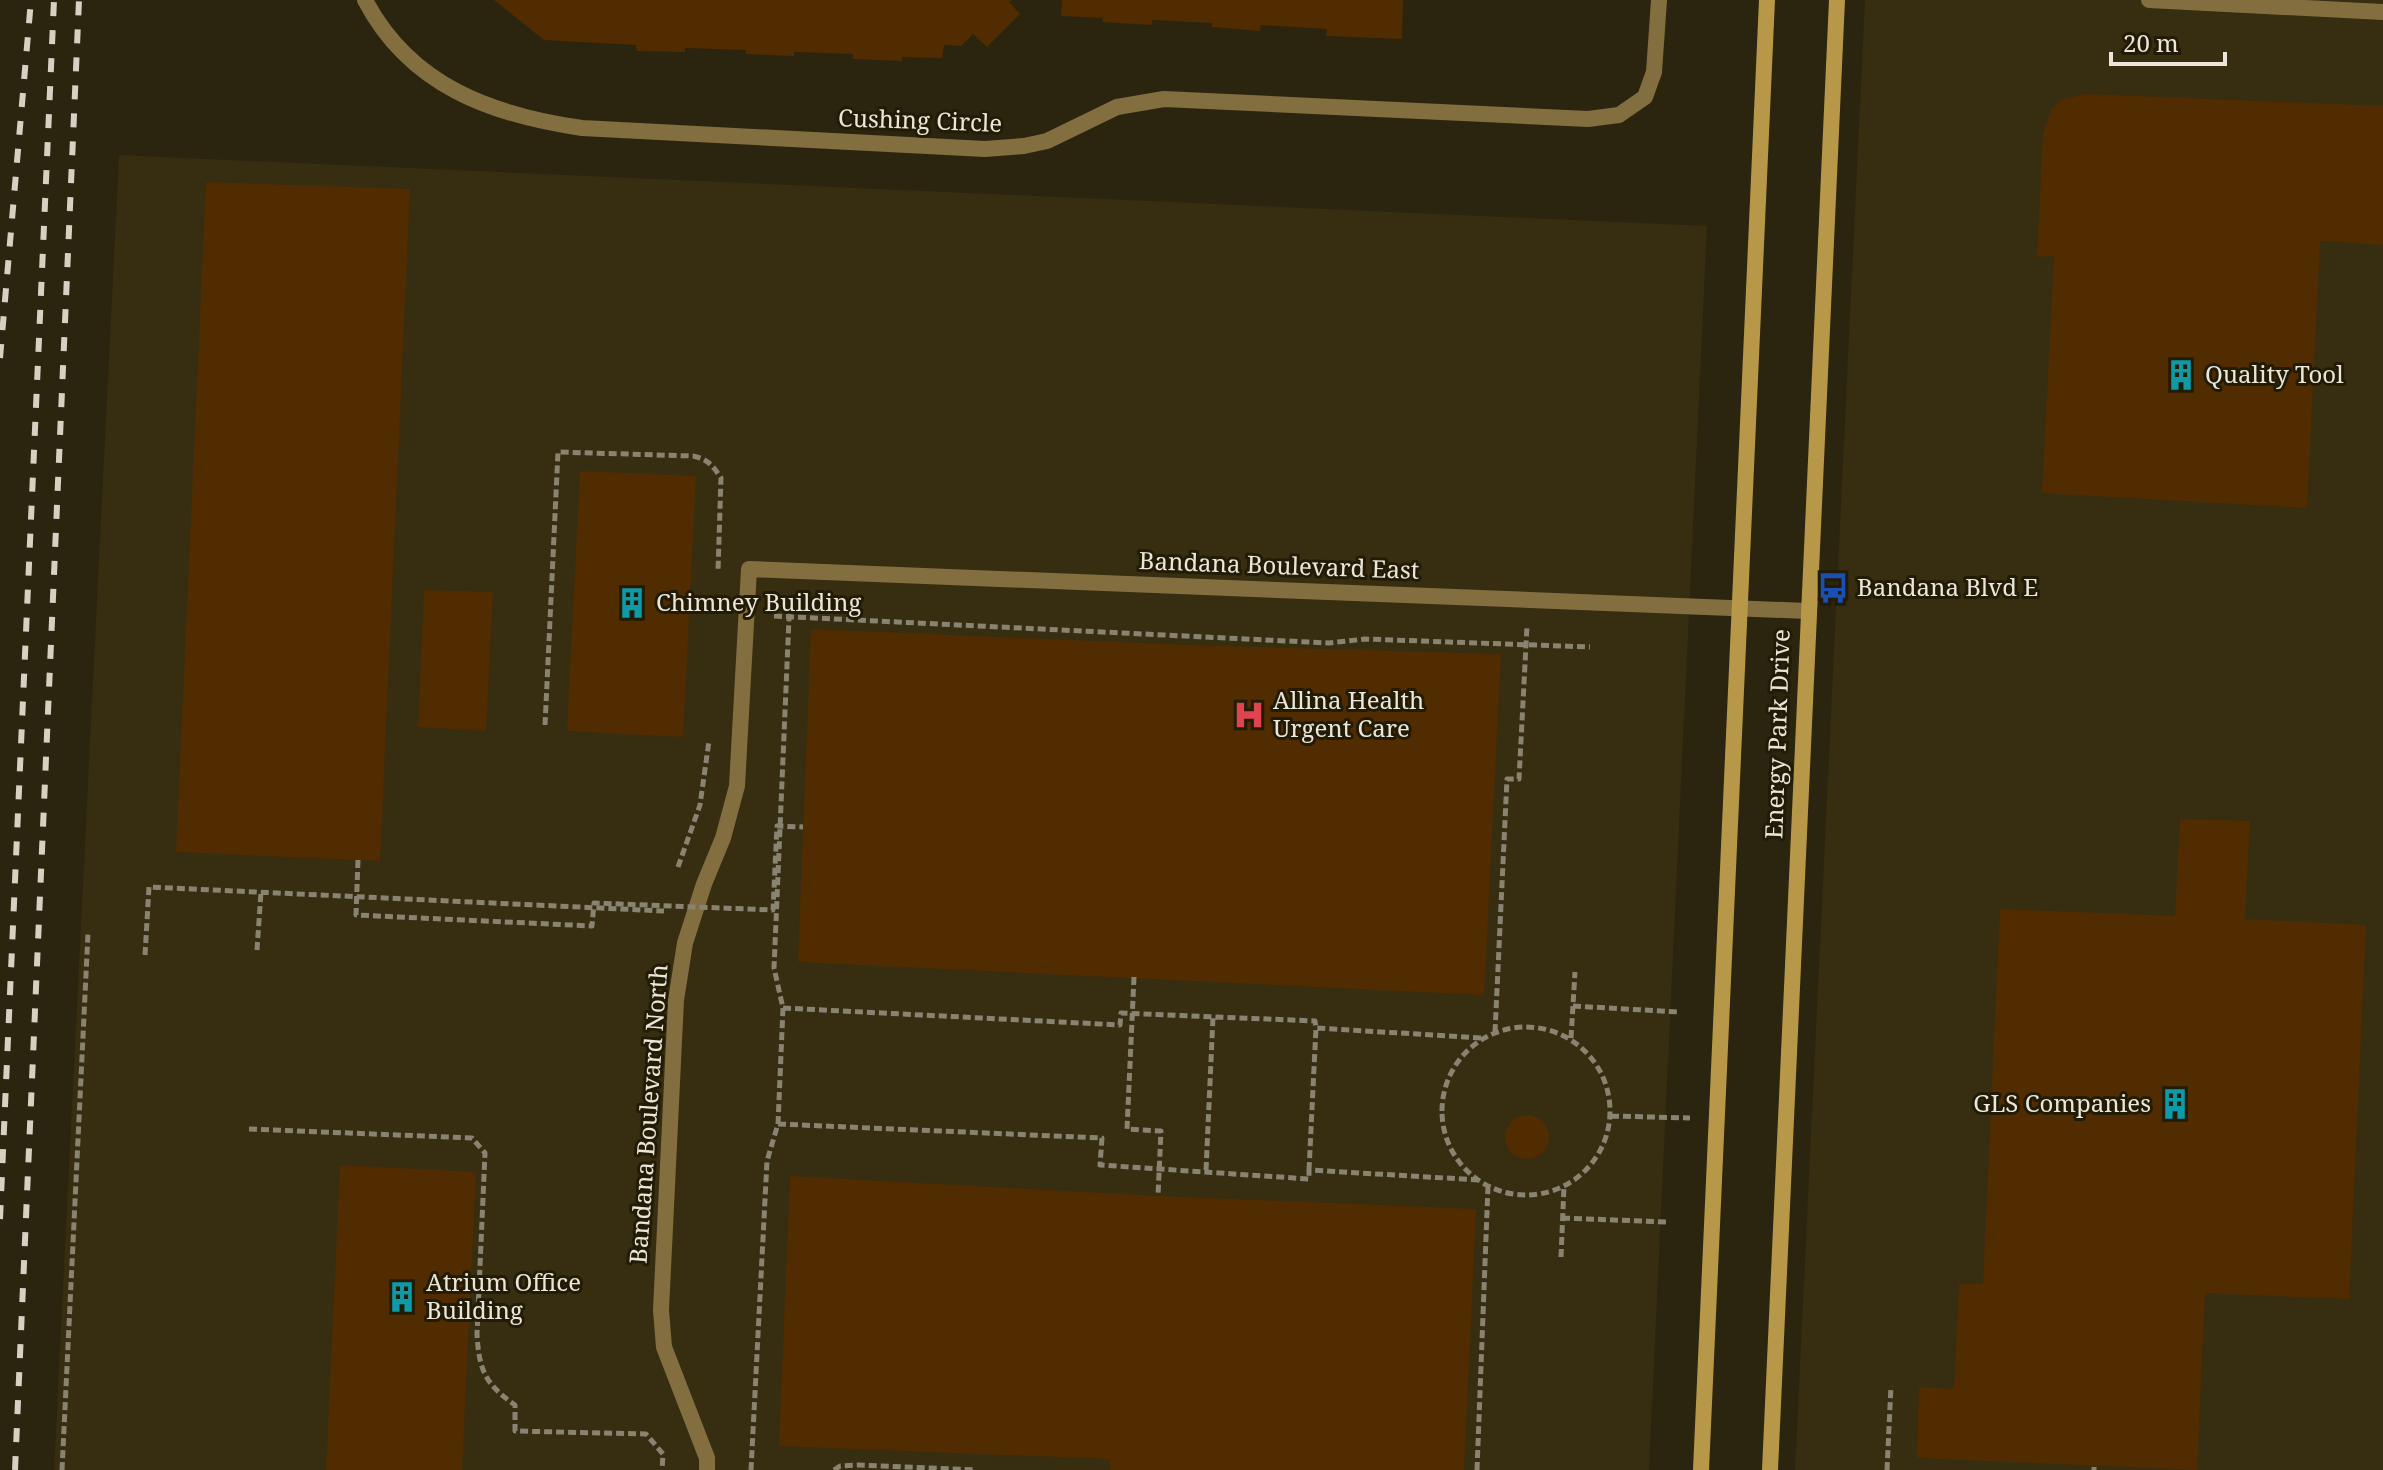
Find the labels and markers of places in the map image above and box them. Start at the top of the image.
place label: Quality Tool [2205,357,2344,390]
building icon: Quality Tool [2164,358,2198,392]
place label: Bandana Blvd E [1857,570,2038,603]
bus stop icon: Bandana Blvd E [1816,571,1850,605]
place label: Chimney Building [656,585,861,618]
building icon: Chimney Building [615,586,649,620]
place label: Allina Health Urgent Care [1273,683,1424,744]
hospital icon: Allina Health Urgent Care [1232,698,1266,732]
place label: GLS Companies [1973,1086,2151,1119]
building icon: GLS Companies [2158,1087,2192,1121]
place label: Atrium Office Building [426,1265,581,1326]
building icon: Atrium Office Building [385,1280,419,1314]

